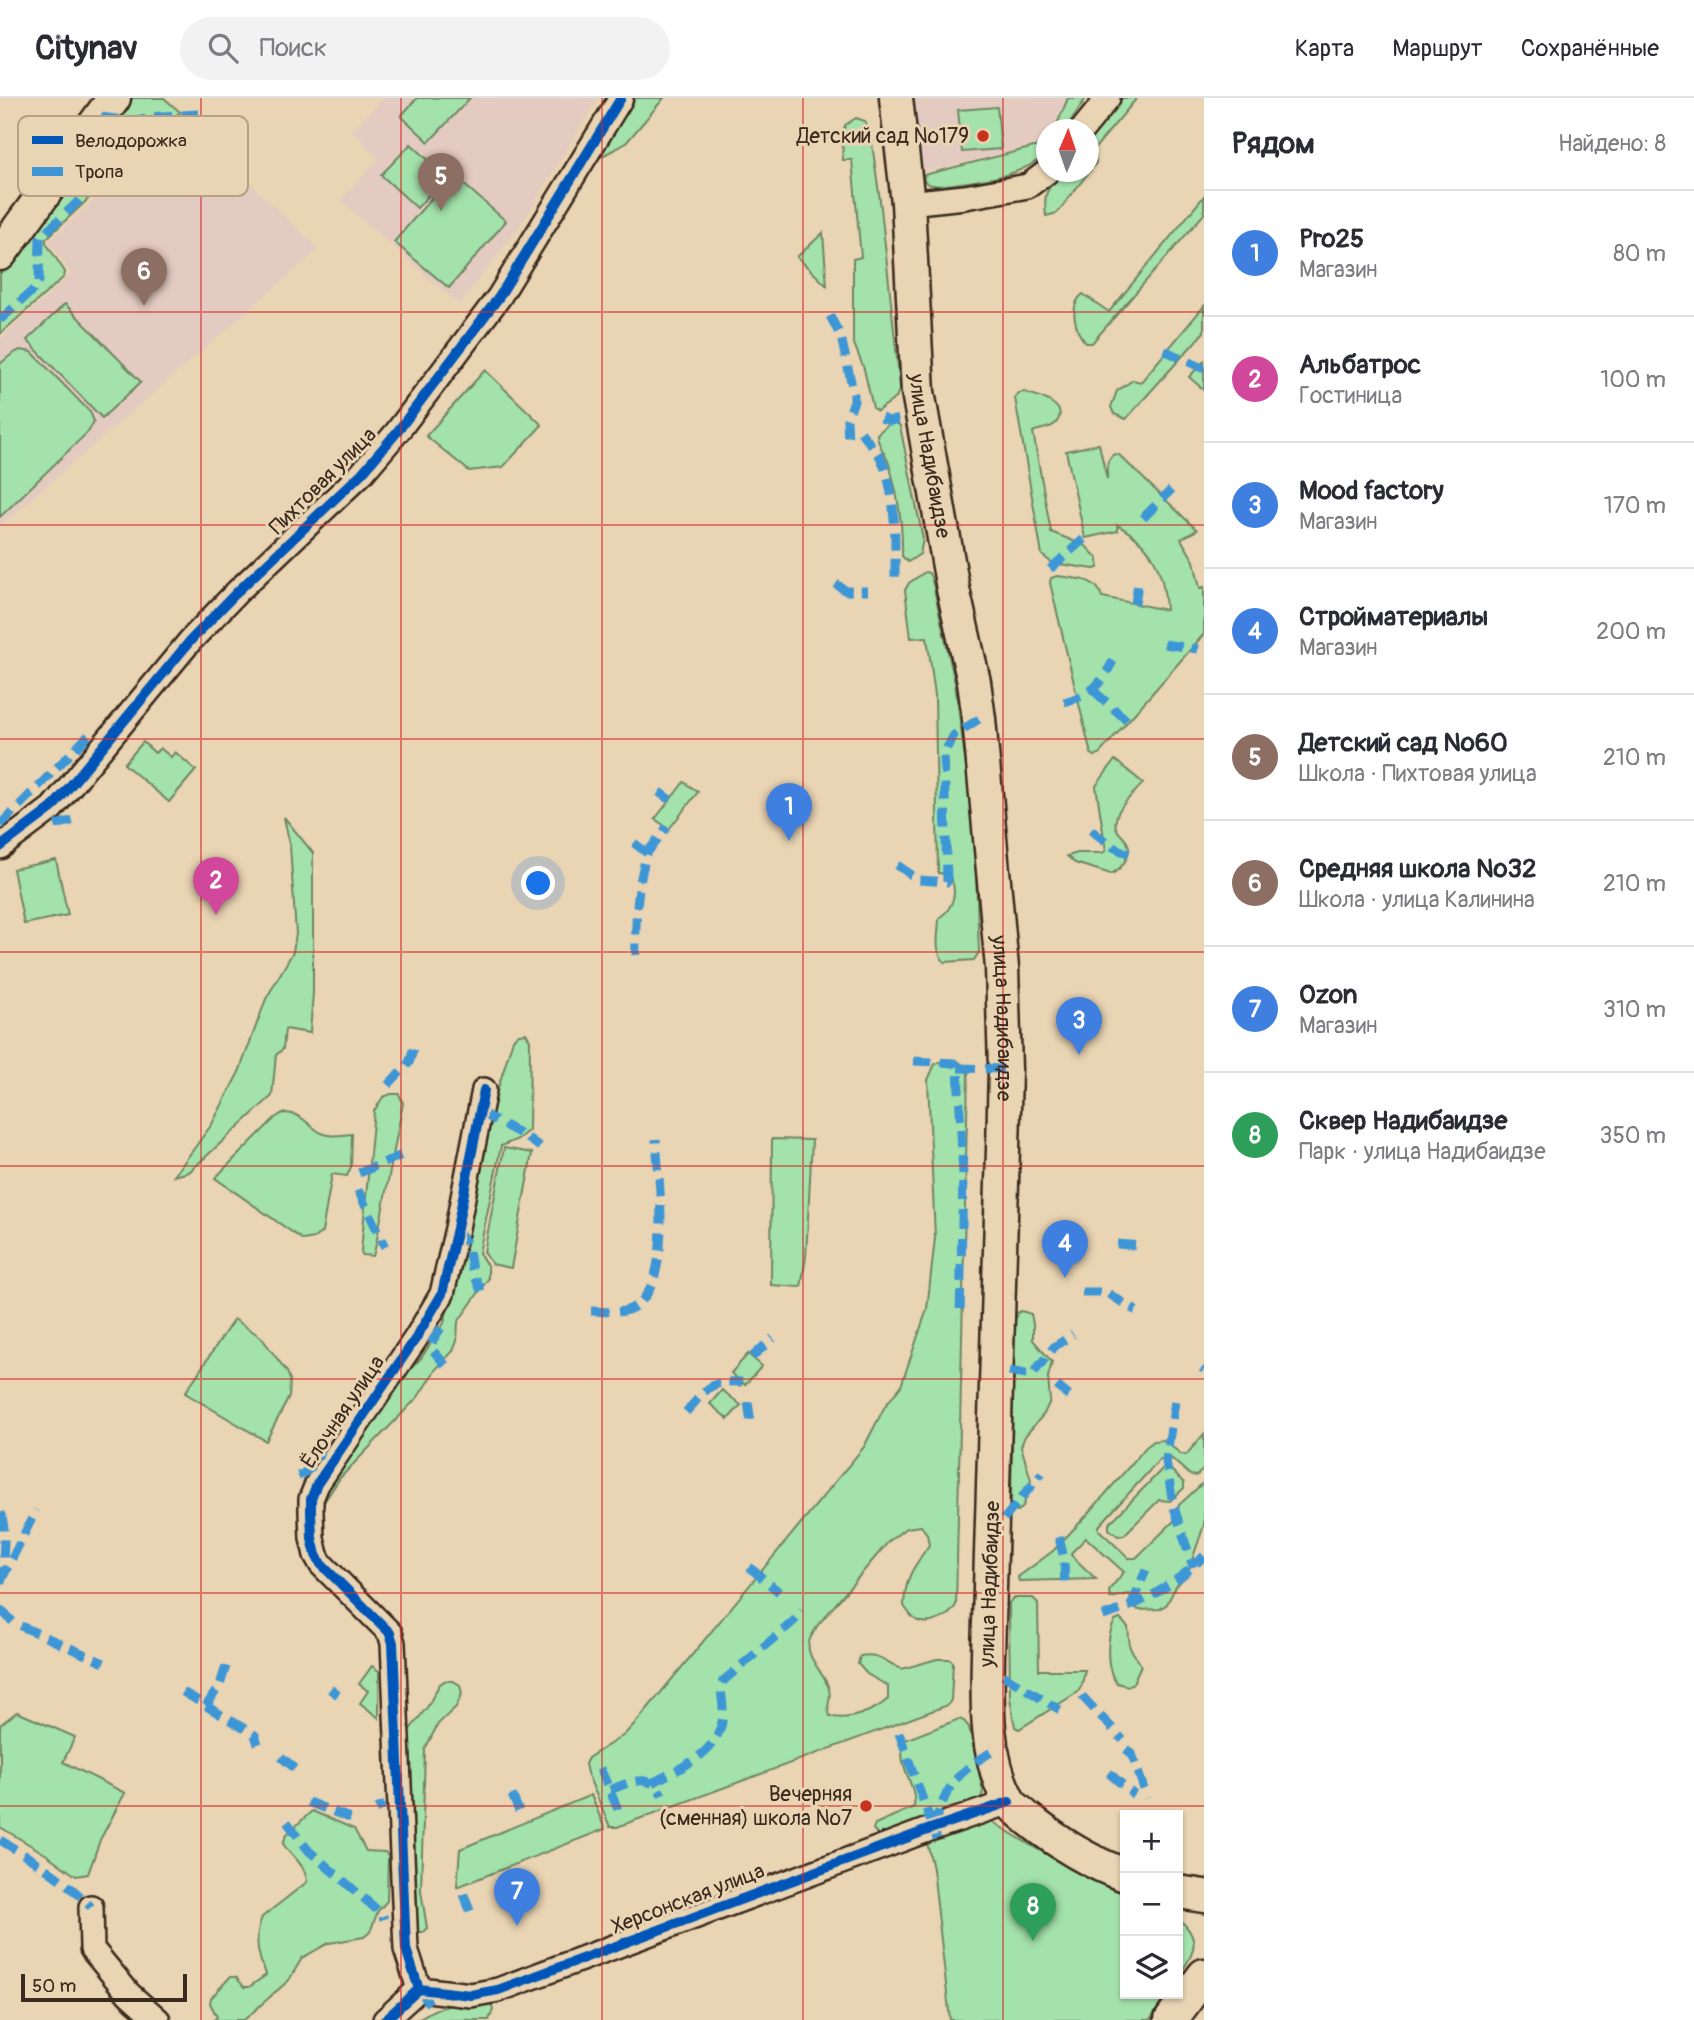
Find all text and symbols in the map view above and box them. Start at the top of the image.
search box [180,17,670,80]
text: Citynav [35,28,138,69]
icon: search [204,29,242,67]
text: Поиск [260,32,327,64]
text: Карта [1295,34,1354,63]
text: Маршрут [1392,34,1483,63]
text: Сохранённые [1521,34,1659,63]
legend [18,116,248,196]
north arrow [1036,119,1099,182]
place label: Детский сад №179 [796,123,969,150]
text: Рядом [1232,125,1315,162]
marker: Детский сад №179 [975,128,991,144]
text: Велодорожка [75,129,187,153]
text: Найдено: 8 [1558,129,1666,158]
pin: 5 [418,153,464,211]
text: Тропа [75,160,123,184]
text: Pro25 [1299,223,1364,255]
text: 1 [1251,239,1260,268]
text: 80 m [1613,239,1666,268]
pin: 6 [121,248,167,306]
text: Магазин [1299,255,1378,284]
text: Альбатрос [1299,349,1421,381]
text: 2 [1249,365,1261,394]
text: 100 m [1600,365,1666,394]
street label: улица Надибаидзе [904,372,957,541]
text: Гостиница [1299,381,1402,410]
street label: Пихтовая улица [264,422,382,540]
text: Mood factory [1299,475,1444,507]
text: 3 [1249,491,1261,520]
text: 170 m [1604,491,1666,520]
text: Магазин [1299,507,1378,536]
text: Стройматериалы [1299,601,1488,633]
text: 4 [1248,617,1262,646]
text: 200 m [1596,617,1666,646]
text: Магазин [1299,633,1378,662]
text: Детский сад №60 [1299,727,1508,759]
text: 5 [1249,743,1261,772]
text: 210 m [1603,743,1666,772]
text: Школа · Пихтовая улица [1299,759,1537,788]
pin: 1 [766,783,812,841]
text: Средняя школа №32 [1299,853,1537,885]
pin: 2 [193,857,239,915]
your location [521,866,555,900]
text: 6 [1248,869,1262,898]
text: 210 m [1603,869,1666,898]
text: Школа · улица Калинина [1299,885,1535,914]
street label: улица Надибаидзе [985,933,1019,1102]
text: Ozon [1299,979,1357,1011]
text: 7 [1249,995,1261,1024]
text: 310 m [1603,995,1666,1024]
pin: 3 [1056,997,1102,1055]
text: Магазин [1299,1011,1378,1040]
text: Сквер Надибаидзе [1299,1105,1507,1137]
text: 8 [1249,1121,1261,1150]
text: 350 m [1600,1121,1666,1150]
text: Парк · улица Надибаидзе [1299,1137,1546,1166]
pin: 4 [1042,1220,1088,1278]
street label: Ёлочная улица [295,1350,391,1474]
street label: улица Надибаидзе [974,1500,1006,1668]
place label: Вечерняя (сменная) школа №7 [659,1781,852,1832]
marker: Вечерняя (сменная) школа №7 [858,1798,874,1814]
map controls [1120,1810,1183,1999]
button: + [1120,1810,1183,1873]
street label: Херсонская улица [608,1857,768,1941]
pin: 7 [494,1868,540,1926]
button: − [1120,1873,1183,1936]
pin: 8 [1010,1883,1056,1941]
button: layers [1120,1936,1183,1999]
scale bar [21,1971,187,2003]
text: 50 m [32,1974,76,1998]

